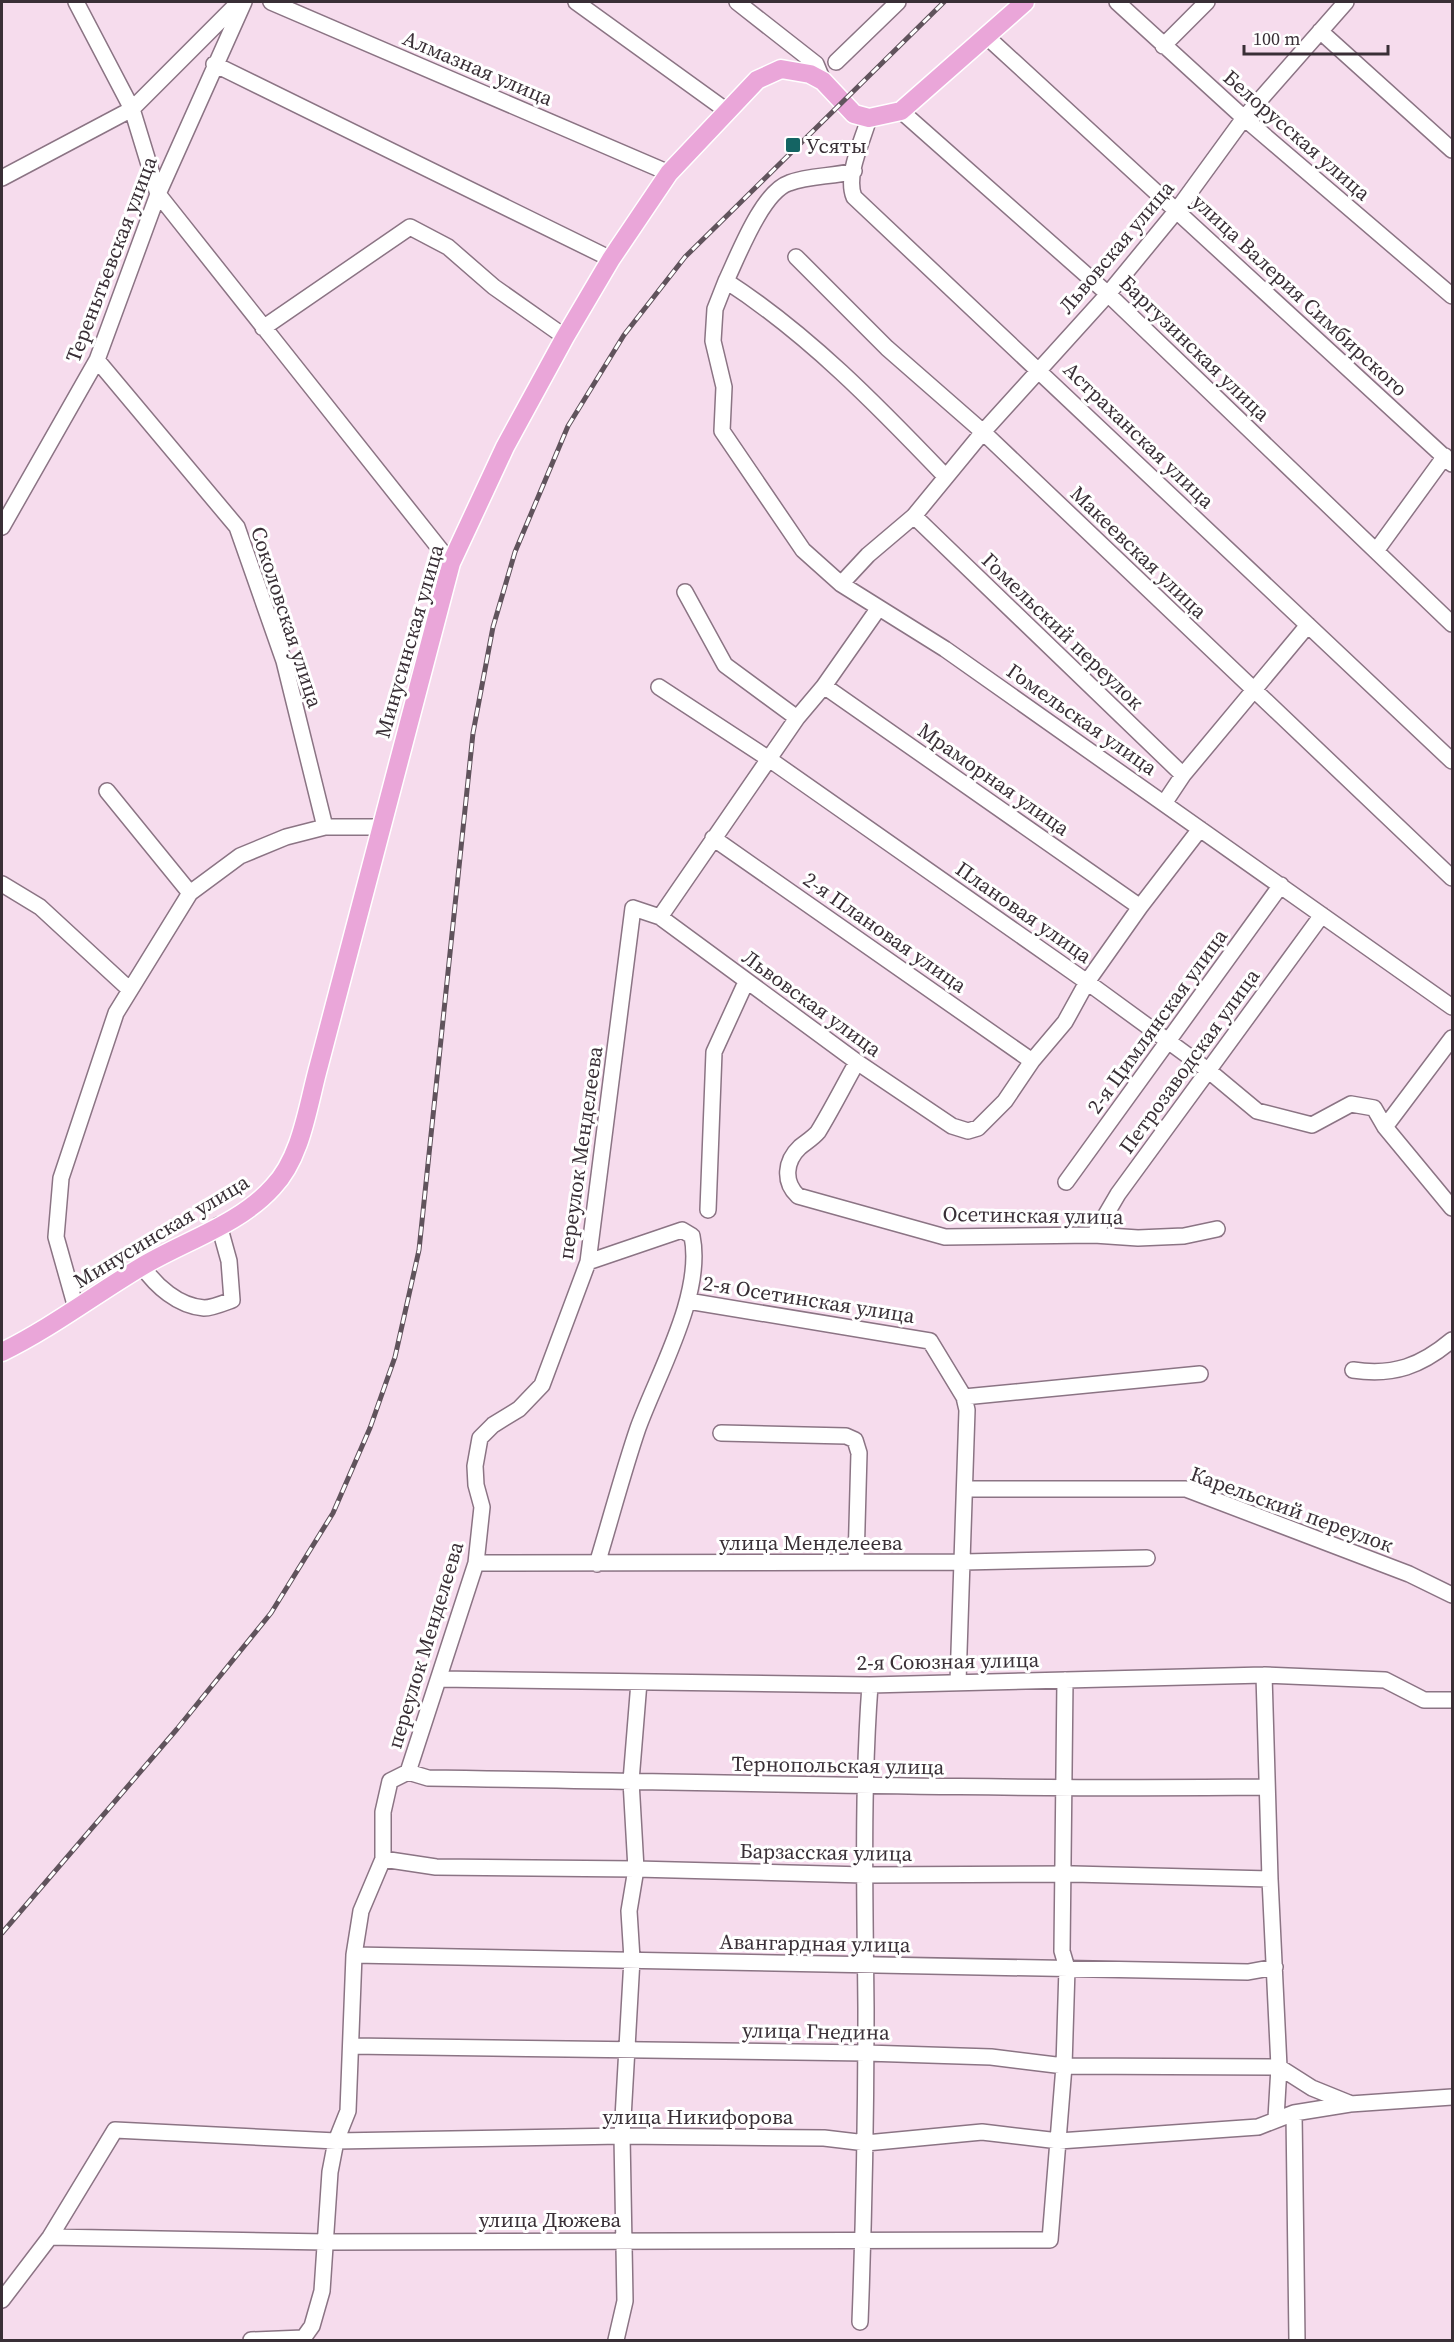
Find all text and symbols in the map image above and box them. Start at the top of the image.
scale bar [1244,18,1388,56]
street label: Алмазная улица [398,23,558,113]
text: 100 m [1253,26,1300,51]
street label: Белорусская улица [1217,63,1377,207]
place label: Усяты [806,131,867,160]
marker: Усяты [784,136,802,154]
street label: Тереньтьевская улица [58,152,164,366]
street label: Львовская улица [1052,174,1181,320]
street label: улица Валерия Симбирского [1186,187,1414,403]
street label: Баргузинская улица [1113,268,1277,428]
street label: Астраханская улица [1057,355,1221,515]
street label: Макеевская улица [1064,479,1214,625]
street label: Соколовская улица [244,523,330,712]
street label: Минусинская улица [368,541,451,741]
street label: Гомельский переулок [976,546,1151,716]
street label: Гомельская улица [1001,656,1163,782]
street label: Мраморная улица [912,716,1076,842]
street label: Плановая улица [950,854,1098,970]
street label: 2-я Плановая улица [797,865,973,1000]
street label: 2-я Цимлянская улица [1080,922,1234,1119]
street label: Львовская улица [736,943,888,1064]
street label: Петрозаводская улица [1112,962,1266,1159]
street label: переулок Менделеева [551,1044,609,1262]
street label: Минусинская улица [68,1167,254,1295]
street label: Осетинская улица [942,1199,1124,1231]
street label: 2-я Осетинская улица [701,1268,917,1330]
street label: Карельский переулок [1186,1459,1398,1559]
street label: улица Менделеева [719,1528,903,1557]
street label: переулок Менделеева [380,1538,470,1752]
street label: 2-я Союзная улица [856,1645,1040,1677]
street label: Тернопольская улица [731,1749,945,1781]
street label: Барзасская улица [739,1836,913,1868]
street label: Авангардная улица [719,1927,911,1959]
street label: улица Гнедина [742,2015,890,2047]
street label: улица Никифорова [602,2102,794,2131]
street label: улица Дюжева [479,2205,622,2234]

